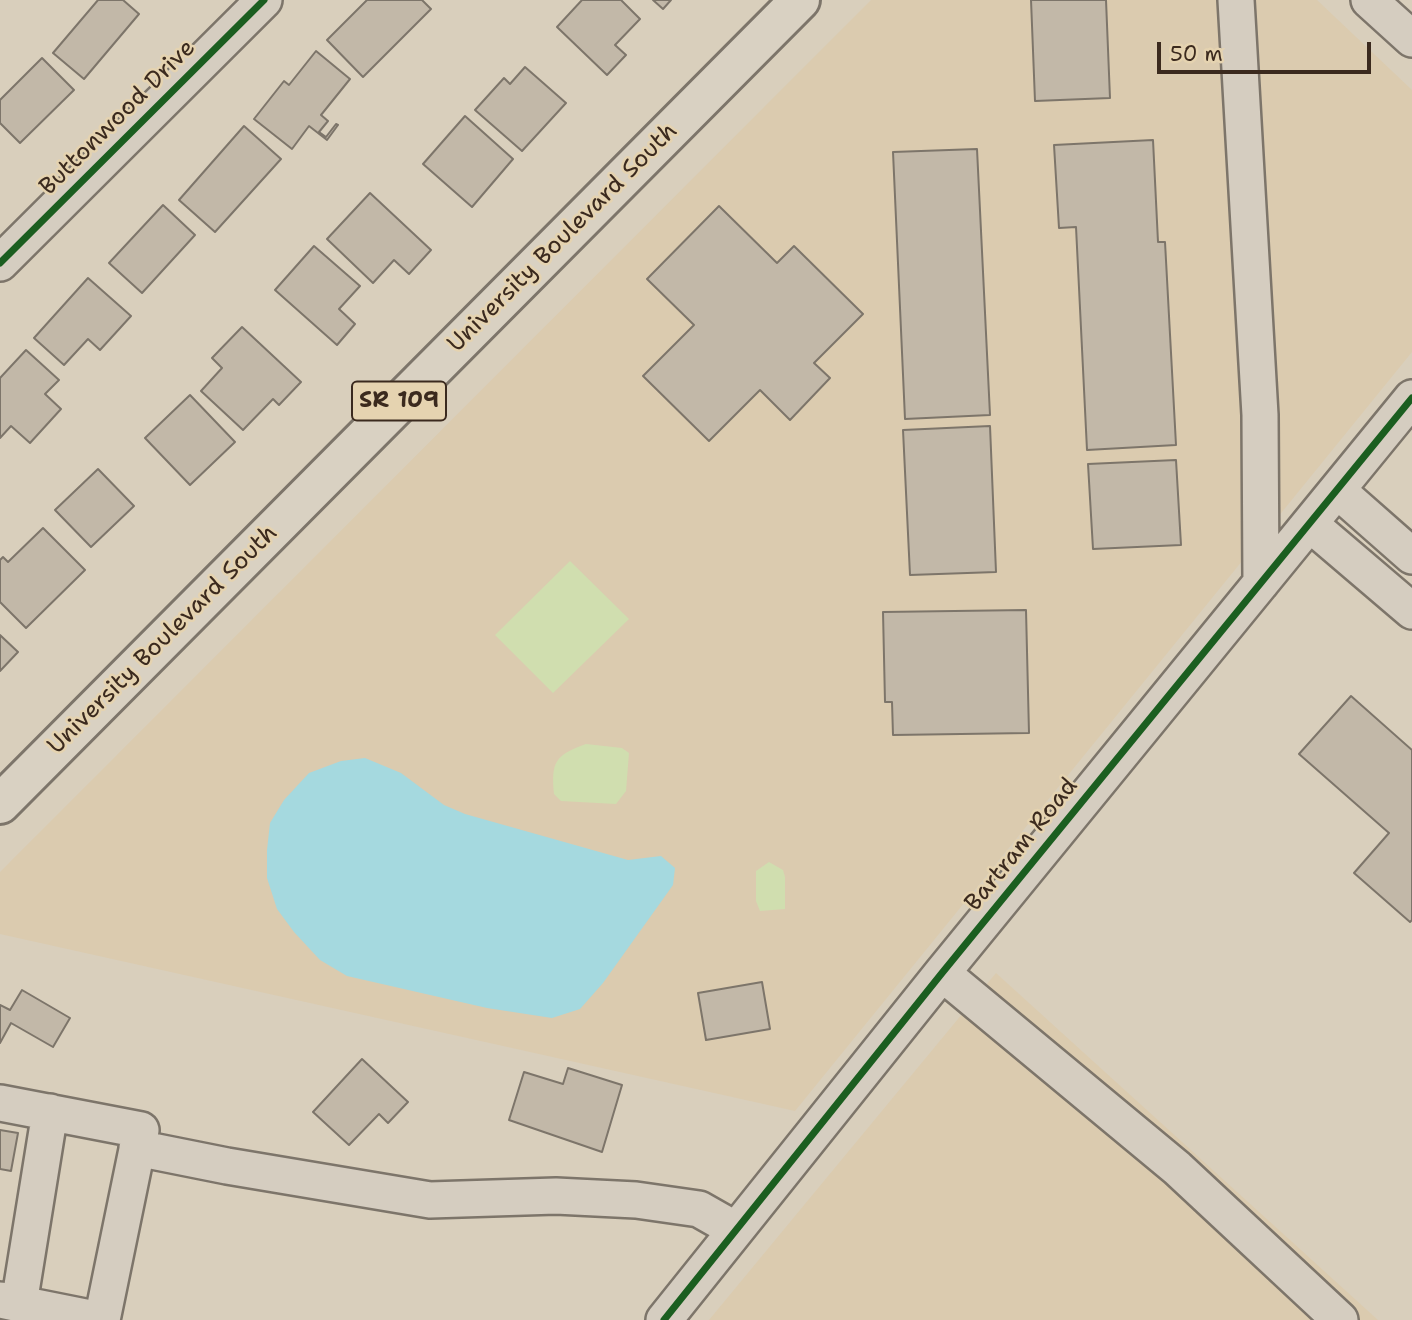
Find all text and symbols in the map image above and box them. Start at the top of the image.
scale bar [1160,28,1374,72]
street label: Buttonwood Drive [34,34,202,202]
text: 50 m [1170,40,1223,68]
street label: University Boulevard South [442,117,684,359]
road number: SR 109 [352,382,446,420]
street label: University Boulevard South [42,519,284,761]
street label: Bartram Road [960,773,1084,917]

